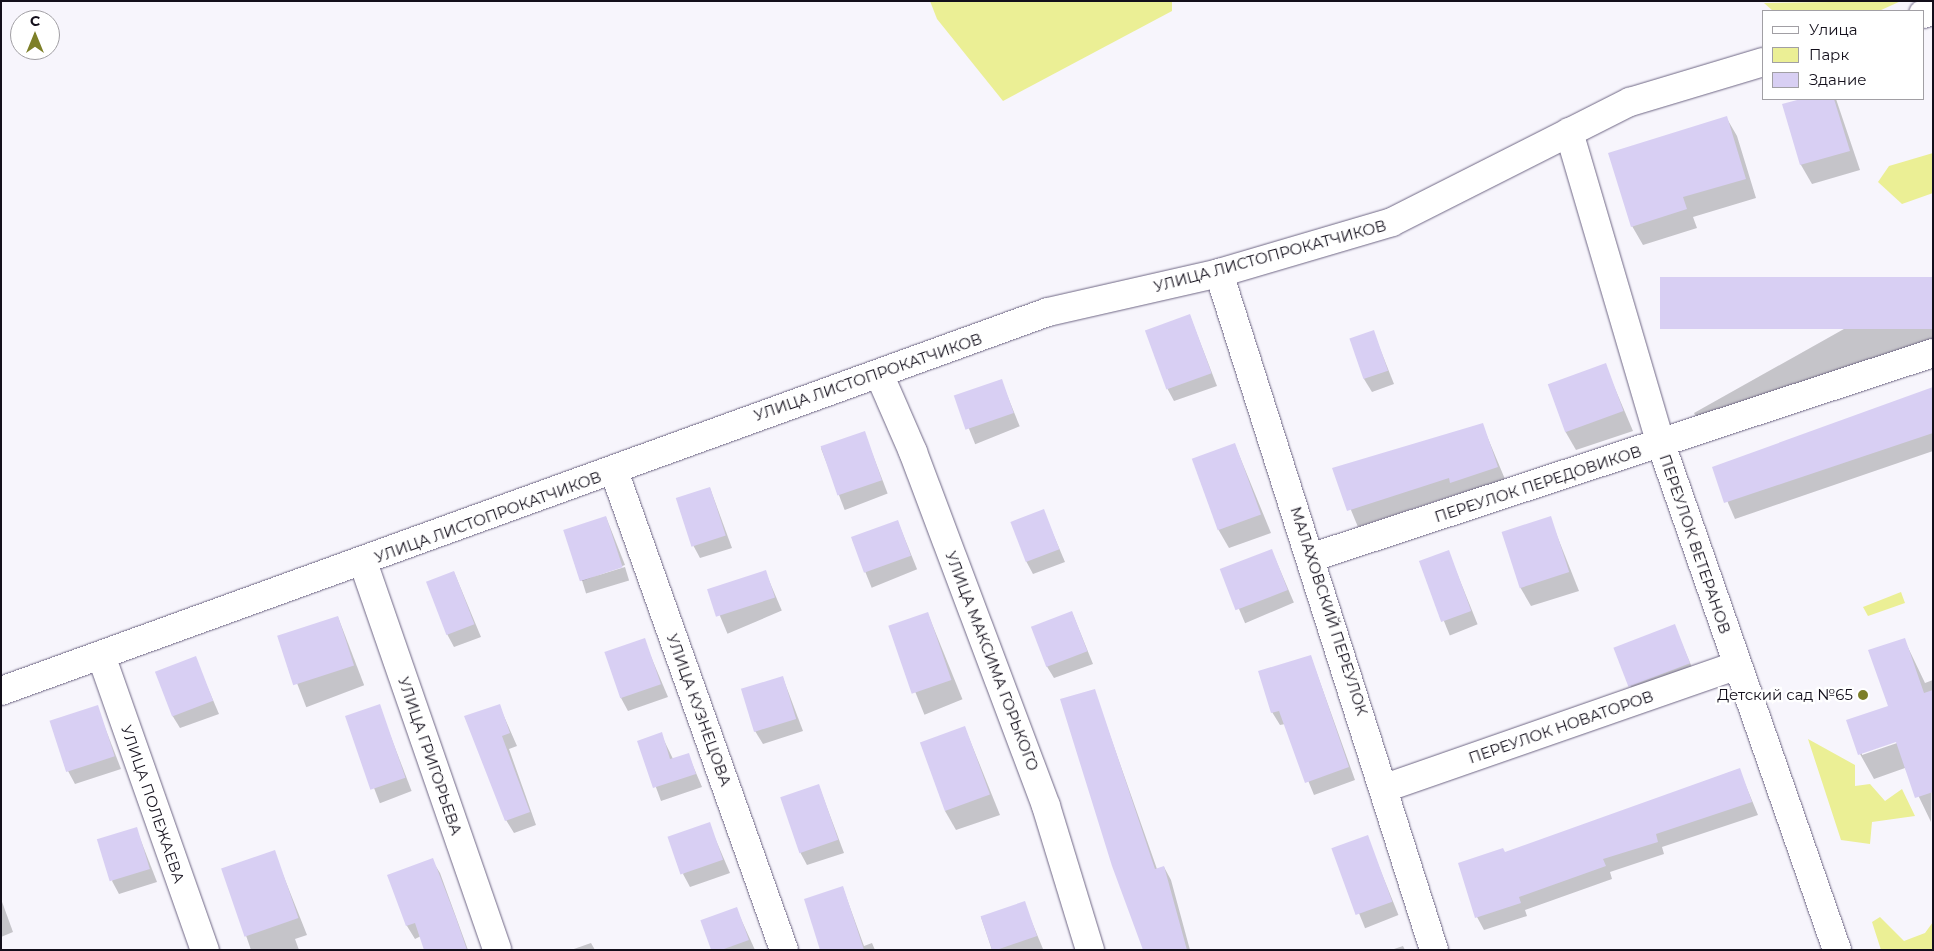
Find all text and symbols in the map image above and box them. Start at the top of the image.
north arrow [10,10,60,60]
legend [1762,10,1924,100]
text: С [30,12,40,30]
text: Улица [1809,20,1857,39]
text: Парк [1809,45,1849,64]
text: Здание [1809,70,1867,89]
street label: УЛИЦА ЛИСТОПРОКАТЧИКОВ [1152,216,1388,296]
street label: УЛИЦА ЛИСТОПРОКАТЧИКОВ [752,329,984,425]
street label: ПЕРЕУЛОК ПЕРЕДОВИКОВ [1432,442,1644,526]
street label: ПЕРЕУЛОК ВЕТЕРАНОВ [1656,452,1734,636]
street label: УЛИЦА ЛИСТОПРОКАТЧИКОВ [372,467,604,567]
street label: МАЛАХОВСКИЙ ПЕРЕУЛОК [1287,504,1371,718]
street label: УЛИЦА МАКСИМА ГОРЬКОГО [942,549,1042,773]
street label: УЛИЦА КУЗНЕЦОВА [663,631,735,789]
street label: УЛИЦА ГРИГОРЬЕВА [394,675,466,837]
place label: Детский сад №65 [1717,686,1853,704]
street label: ПЕРЕУЛОК НОВАТОРОВ [1466,687,1656,767]
marker: Детский сад №65 [1857,689,1869,701]
street label: УЛИЦА ПОЛЕЖАЕВА [117,723,189,885]

